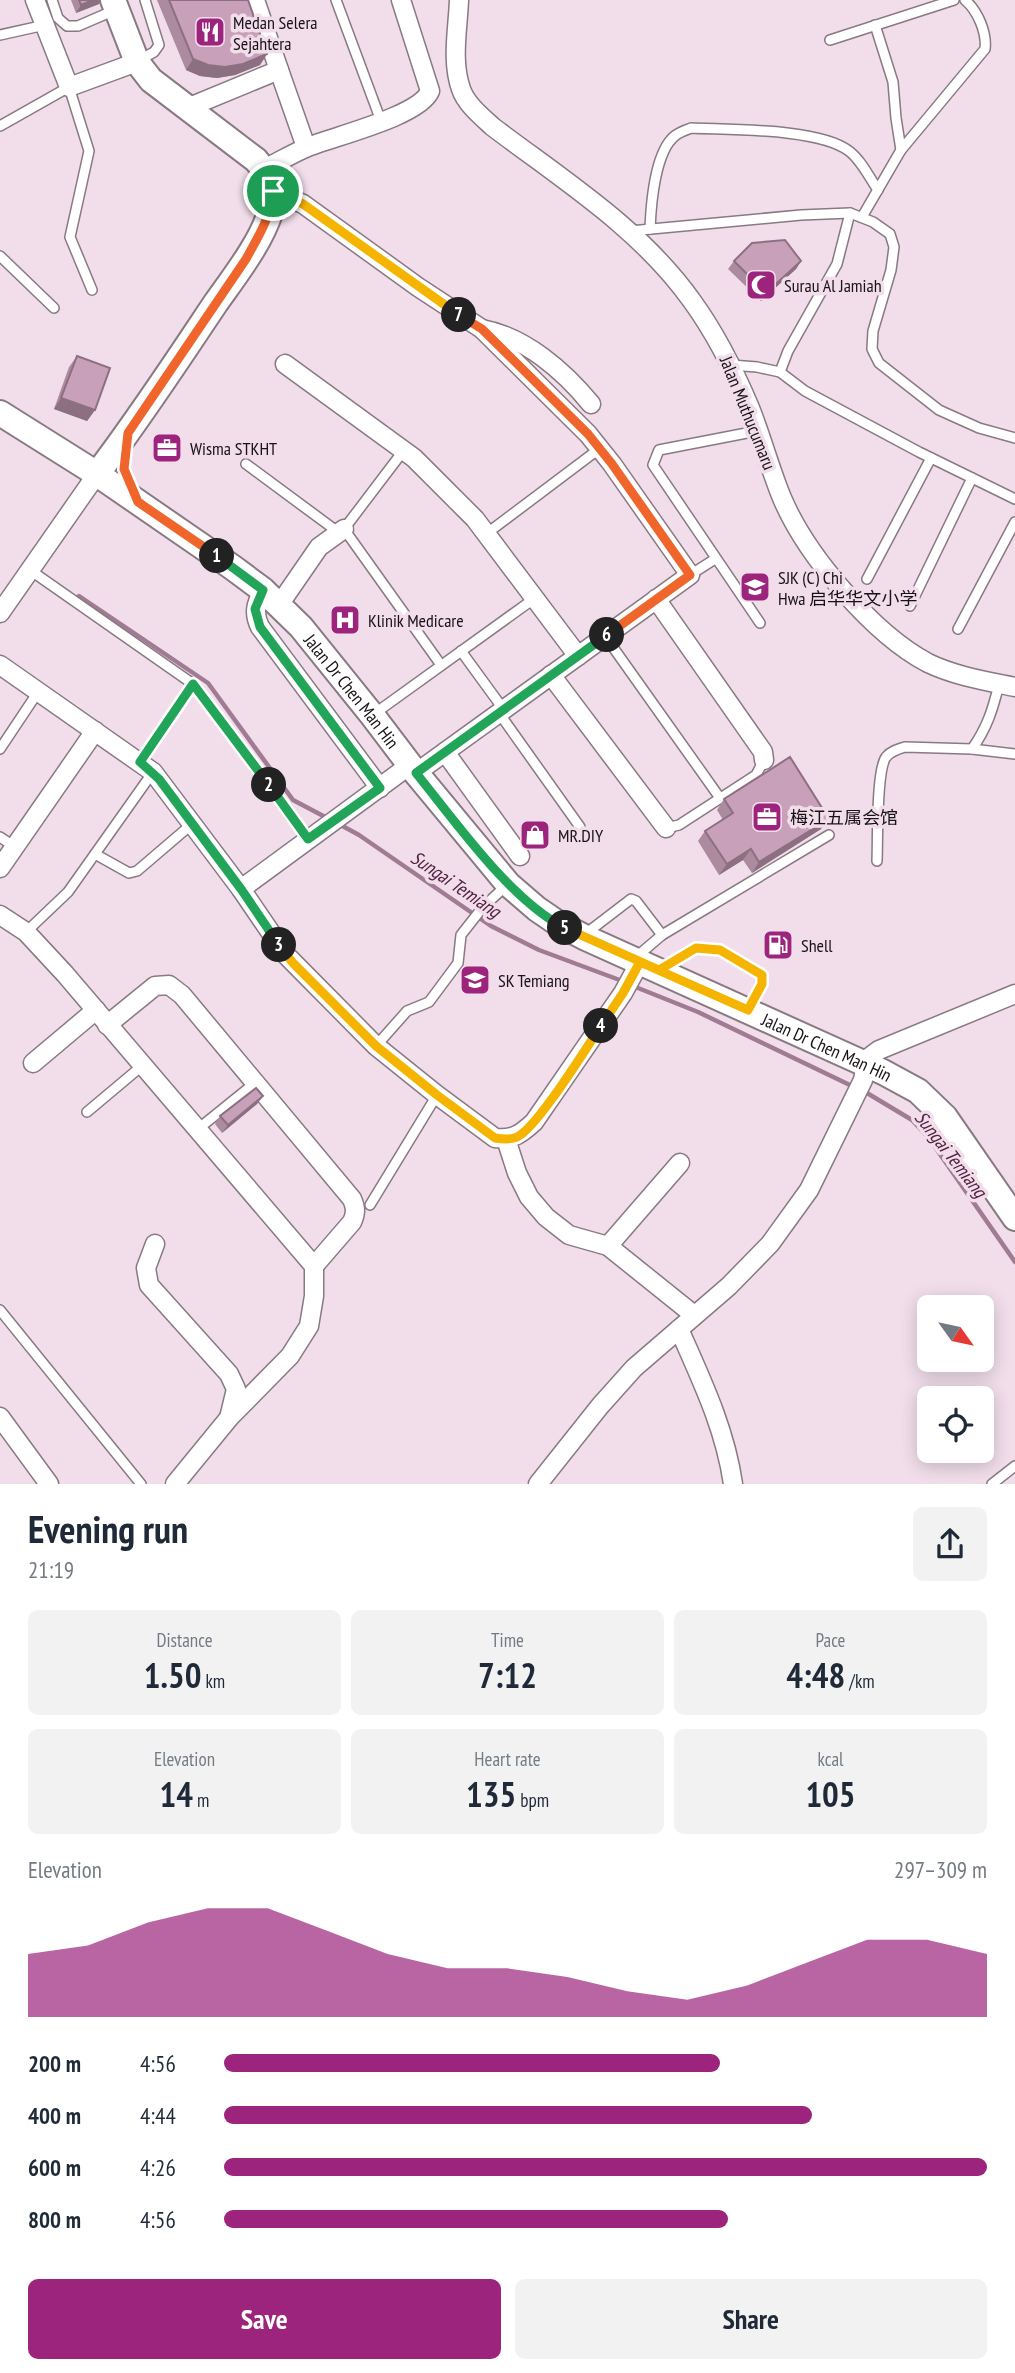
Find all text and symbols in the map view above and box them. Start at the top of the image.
place label: Medan Selera Sejahtera [233,11,318,55]
restaurant icon: Medan Selera Sejahtera [193,15,227,49]
pin [243,161,303,221]
icon: arrive [254,172,292,210]
mosque icon: Surau Al Jamiah [744,268,778,302]
place label: Surau Al Jamiah [784,274,882,297]
pin: 7 [442,298,476,332]
text: 7 [454,302,463,326]
street label: Jalan Muthucumaru [714,352,781,473]
office icon: Wisma STKHT [150,431,184,465]
place label: Wisma STKHT [190,437,277,460]
pin: 1 [200,538,234,574]
text: 1 [212,543,221,567]
place label: SJK (C) Chi Hwa 启华华文小学 [778,566,917,610]
school or university icon: SJK (C) Chi Hwa 启华华文小学 [738,570,772,604]
hospital icon: Klinik Medicare [328,603,362,637]
place label: Klinik Medicare [368,609,464,632]
pin: 6 [590,618,624,652]
text: 6 [602,622,611,646]
street label: Jalan Dr Chen Man Hin [299,628,405,753]
pin: 2 [252,768,286,802]
text: 2 [264,772,273,796]
office icon: 梅江五属会馆 [750,800,784,834]
place label: 梅江五属会馆 [790,806,898,829]
shop icon: MR.DIY [518,818,552,852]
place label: MR.DIY [558,824,604,847]
water label: Sungai Temiang [407,845,507,924]
pin: 5 [548,911,582,946]
text: 5 [560,915,569,939]
pin: 3 [262,928,296,962]
fuel station icon: Shell [761,928,795,962]
text: 3 [274,932,283,956]
place label: Shell [801,934,833,957]
school or university icon: SK Temiang [458,963,492,997]
place label: SK Temiang [498,969,570,992]
street label: Jalan Dr Chen Man Hin [758,1007,896,1086]
pin: 4 [584,1009,618,1044]
text: 4 [596,1013,605,1037]
water label: Sungai Temiang [910,1106,993,1203]
north arrow [917,1295,994,1372]
map controls [917,1295,994,1463]
button: locate [917,1386,994,1463]
text: Evening run [28,1504,188,1553]
button: share [913,1507,987,1581]
text: 21:19 [28,1555,74,1584]
text: Distance [157,1628,212,1652]
text: Time [491,1628,524,1652]
text: Pace [816,1628,845,1652]
text: 1.50 [144,1652,201,1698]
text: 7:12 [478,1652,537,1698]
text: 4:48 [786,1652,845,1698]
text: km [201,1669,225,1693]
text: /km [845,1669,875,1693]
text: Elevation [154,1747,215,1771]
text: Heart rate [474,1747,541,1771]
text: kcal [818,1747,843,1771]
text: 14 [160,1771,193,1817]
text: 135 [466,1771,516,1817]
text: 105 [805,1771,856,1817]
text: m [193,1788,209,1812]
text: bpm [516,1788,549,1812]
text: Elevation [28,1855,102,1884]
text: 297–309 m [894,1855,987,1884]
text: 200 m [28,2049,81,2078]
text: 4:56 [140,2049,176,2078]
text: 400 m [28,2101,81,2130]
text: 4:44 [140,2101,176,2130]
text: 600 m [28,2153,81,2182]
text: 4:26 [140,2153,176,2182]
text: 800 m [28,2205,81,2234]
text: 4:56 [140,2205,176,2234]
button: Save [28,2279,501,2359]
button: Share [515,2279,987,2359]

